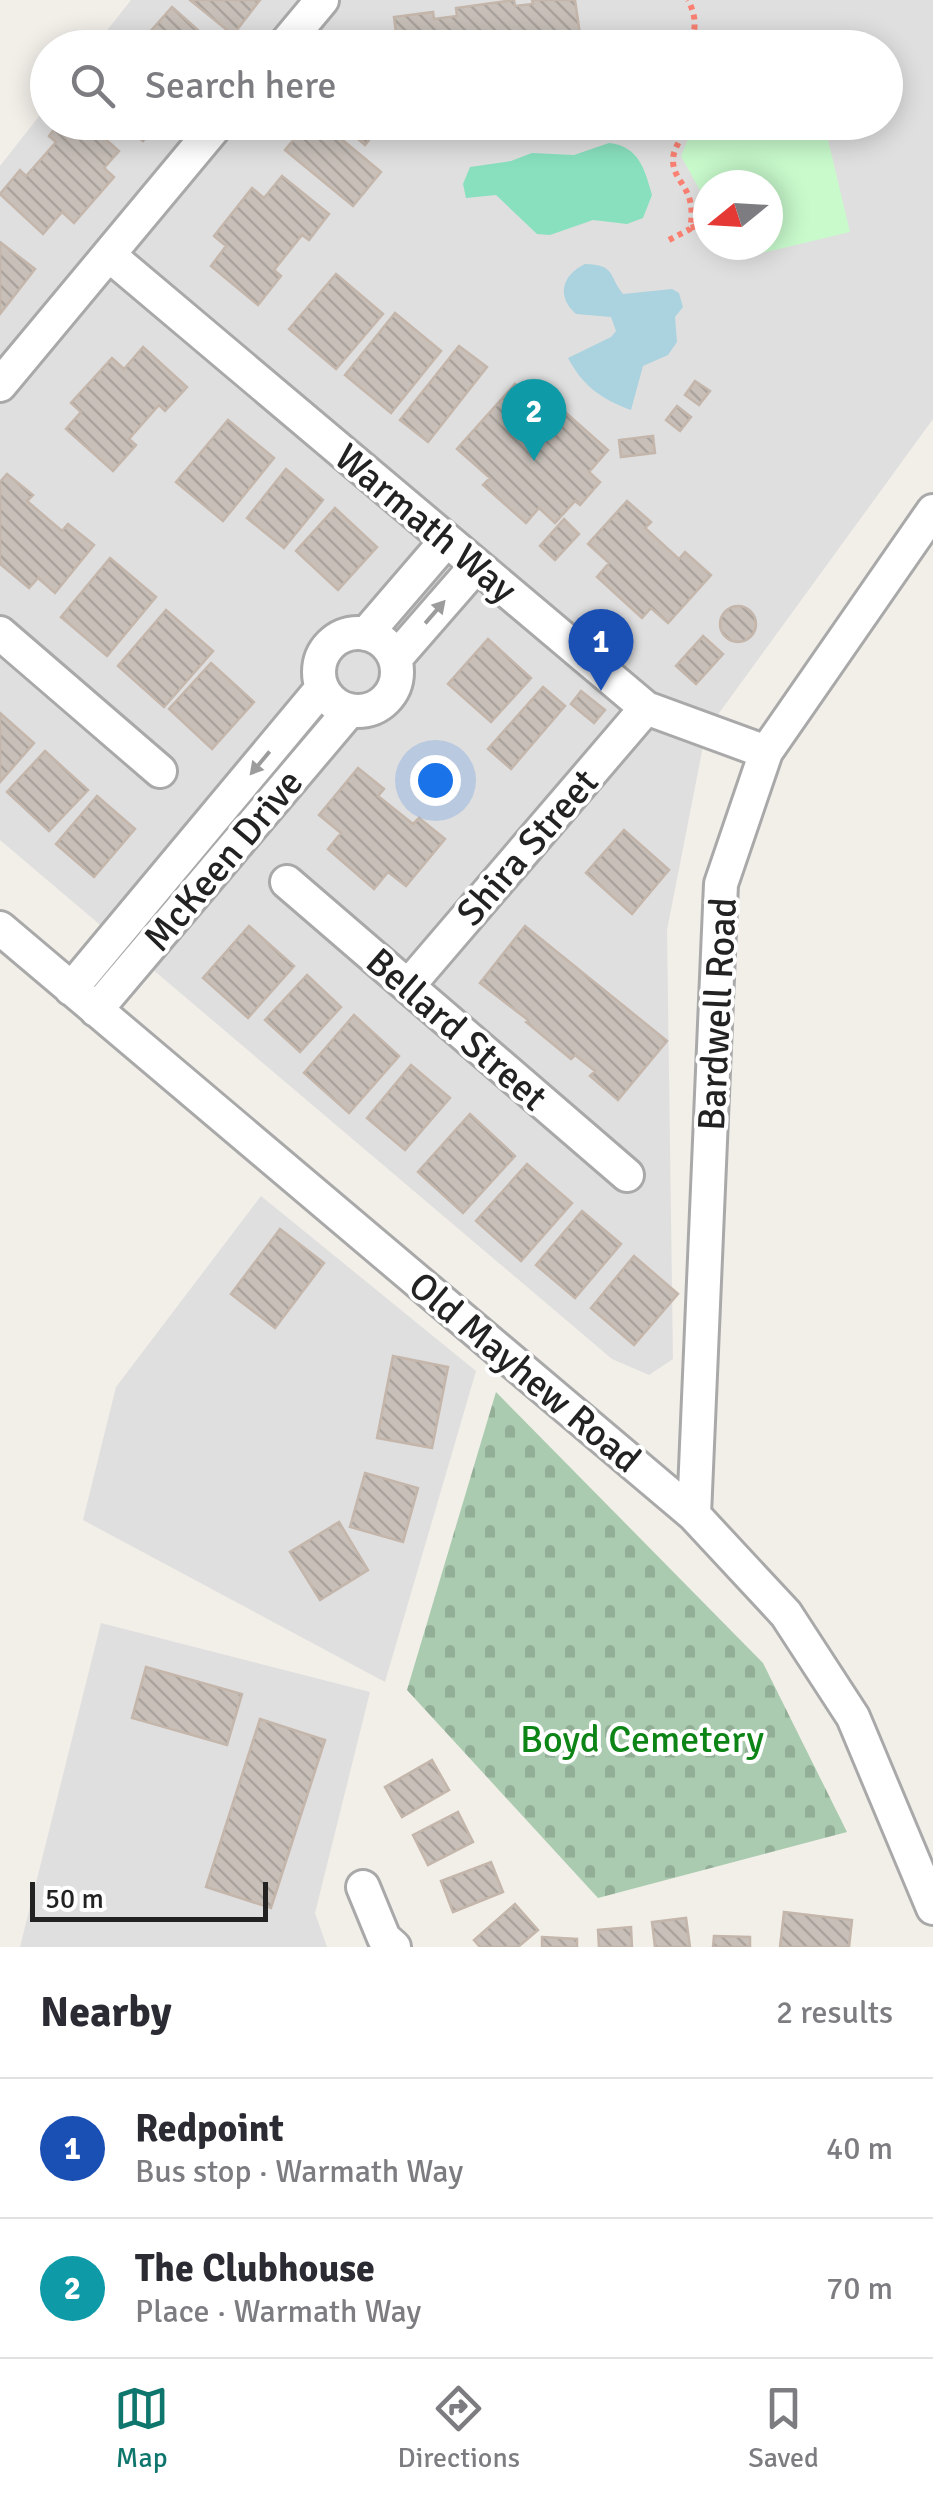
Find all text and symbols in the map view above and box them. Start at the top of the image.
search box [30,30,903,140]
icon: search [65,58,120,113]
text: Search here [145,62,337,109]
north arrow [693,170,783,260]
pin: 2 [502,378,566,461]
street label: Warmath Way [325,434,526,613]
one-way arrow [424,600,446,625]
pin: 1 [568,608,634,691]
one-way arrow [250,750,271,775]
your location [410,755,461,806]
street label: Shira Street [447,759,608,935]
street label: McKeen Drive [134,760,313,961]
street label: Bardwell Road [688,896,747,1132]
street label: Bellard Street [357,938,557,1121]
street label: Old Mayhew Road [399,1262,650,1483]
park label: Boyd Cemetery [520,1716,764,1763]
scale bar [30,1877,268,1922]
text: 50 m [45,1882,104,1916]
text: Nearby [40,1987,172,2038]
text: 2 results [776,1993,893,2032]
text: Redpoint [135,2105,284,2152]
text: 1 [64,2129,81,2168]
text: 40 m [826,2129,893,2168]
text: Bus stop · Warmath Way [135,2152,463,2191]
text: The Clubhouse [135,2245,375,2292]
text: 2 [64,2269,81,2308]
text: 70 m [826,2269,893,2308]
text: Place · Warmath Way [135,2292,421,2331]
tab: Map [114,2381,169,2475]
tab: Directions [398,2381,520,2475]
tab: Saved [748,2381,819,2475]

